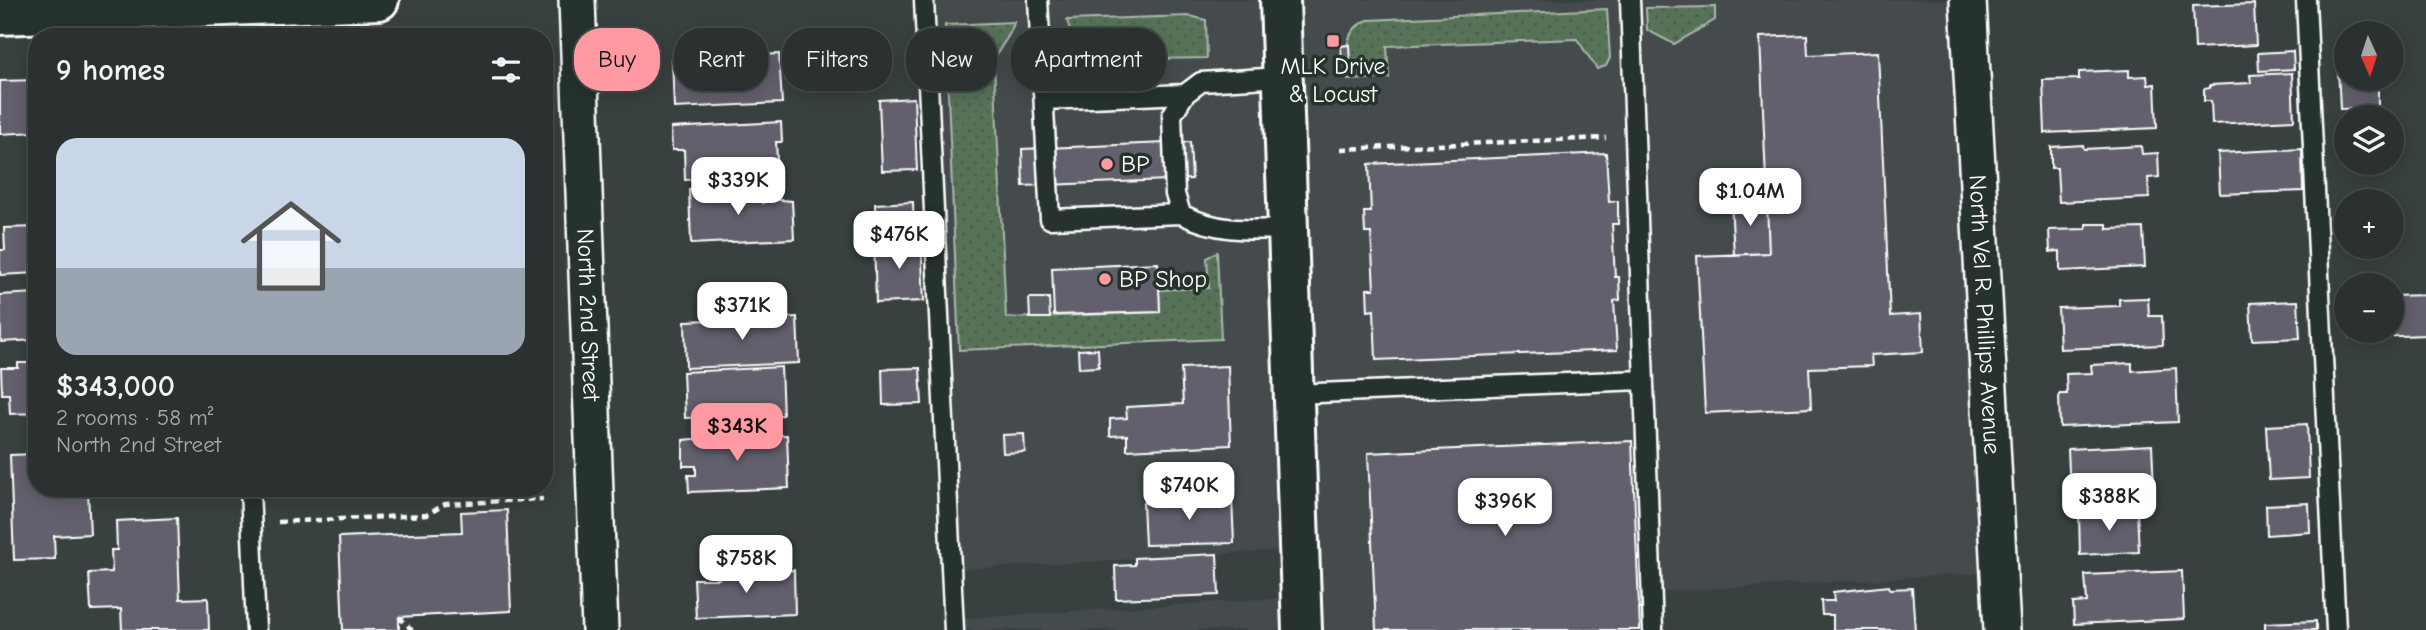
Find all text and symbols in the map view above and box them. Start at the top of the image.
north arrow [2334,21,2404,91]
map controls [2334,21,2404,343]
chip: Buy [574,28,660,91]
chip: Rent [674,28,768,91]
chip: Filters [782,28,892,91]
chip: New [906,28,997,91]
chip: Apartment [1011,28,1166,91]
marker: MLK Drive & Locust [1325,33,1341,49]
icon: filters [487,51,525,89]
place label: MLK Drive & Locust [1280,52,1386,108]
text: 9 homes [56,53,165,88]
button: layers [2334,105,2404,175]
place label: BP [1121,150,1149,178]
marker: BP [1099,156,1115,172]
pin: $339K [689,158,787,217]
text: $339K [707,166,769,193]
pin: $1.04M [1693,168,1807,228]
street label: North Vel R. Phillips Avenue [1963,174,2007,455]
text: $1.04M [1715,177,1785,204]
icon: home [228,183,354,309]
button: + [2334,189,2404,259]
pin: $476K [850,212,948,271]
text: $476K [870,220,929,247]
street label: North 2nd Street [571,228,606,403]
place label: BP Shop [1119,265,1207,293]
marker: BP Shop [1097,271,1113,287]
button: − [2334,273,2404,343]
pin: $371K [693,282,791,342]
text: $371K [713,291,771,318]
text: $343,000 [56,369,175,404]
text: 2 rooms · 58 m² [56,404,214,431]
pin: $343K [688,404,786,463]
text: $343K [707,412,767,439]
text: North 2nd Street [56,431,221,458]
pin: $740K [1140,462,1238,522]
text: $740K [1159,471,1219,498]
pin: $388K [2060,474,2158,533]
pin: $396K [1456,478,1554,538]
text: $388K [2078,482,2140,509]
text: $396K [1474,487,1536,514]
pin: $758K [697,536,795,595]
text: $758K [715,544,777,571]

